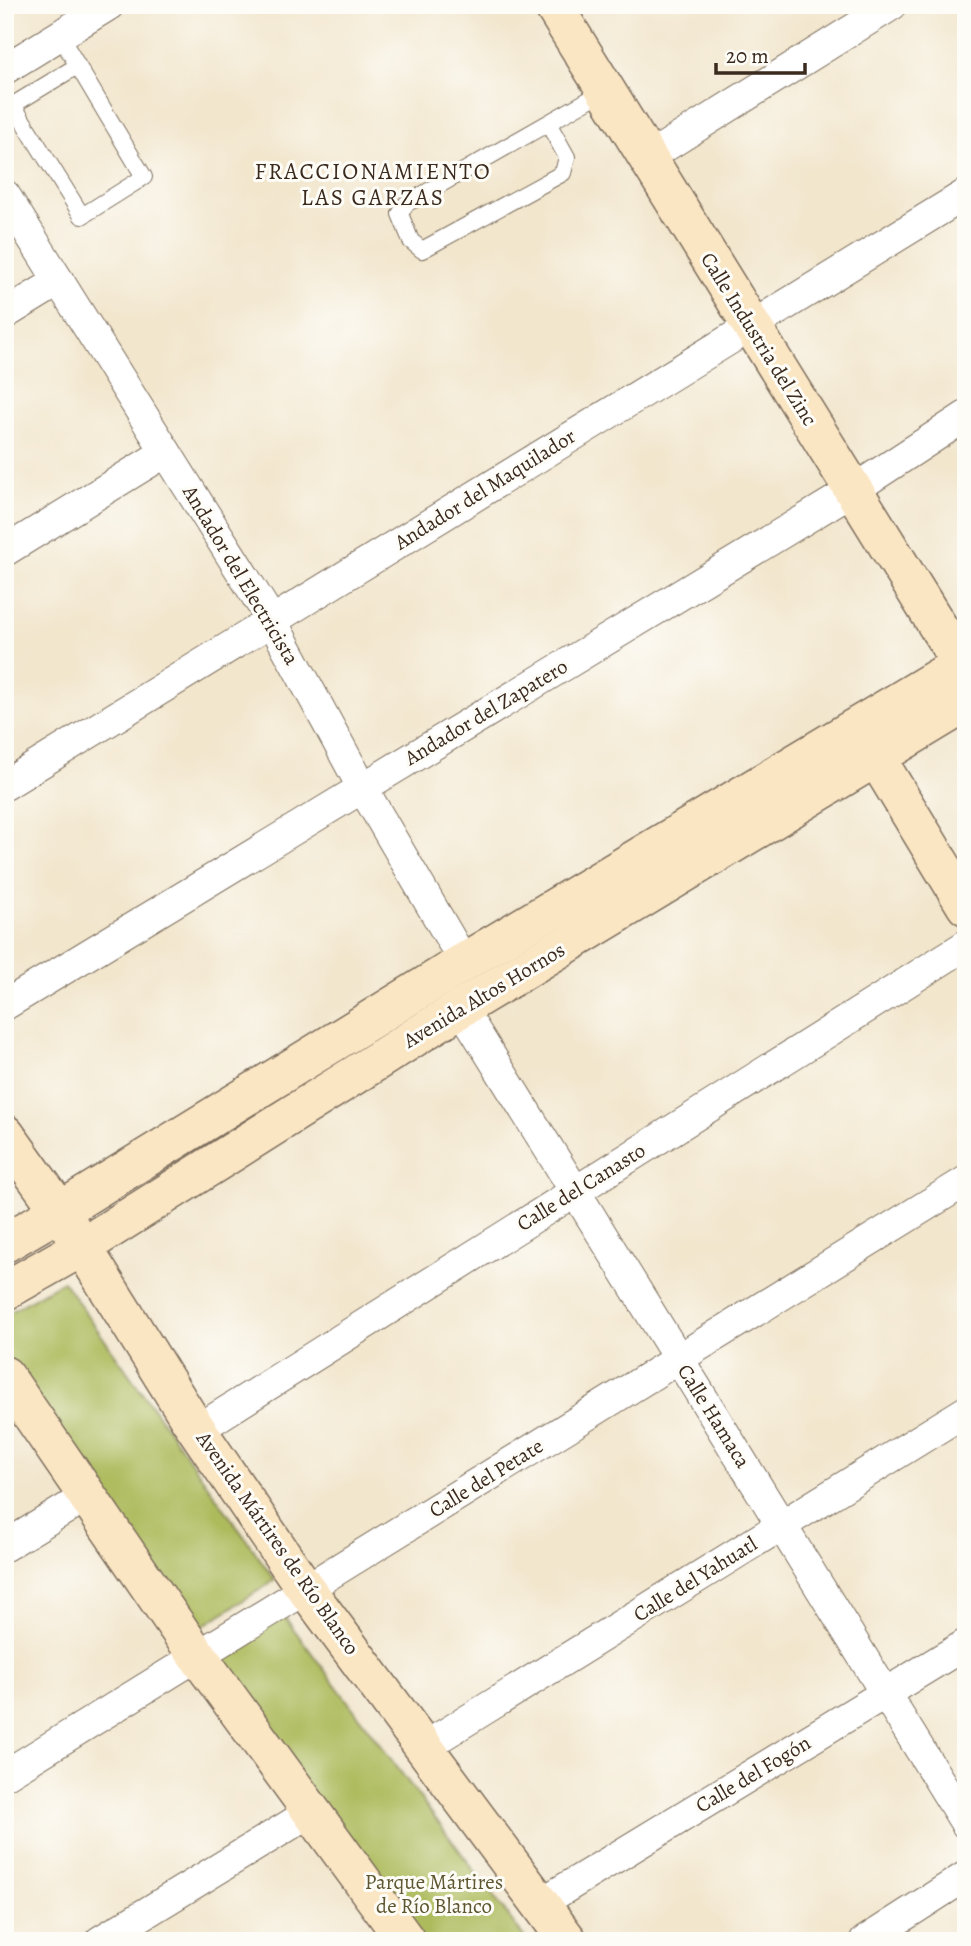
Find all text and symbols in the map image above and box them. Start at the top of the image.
scale bar [716,32,805,76]
text: 20 m [726,42,769,70]
district label: FRACCIONAMIENTO LAS GARZAS [254,156,492,213]
street label: Calle Industria del Zinc [694,247,824,431]
street label: Andador del Maquilador [388,422,581,557]
street label: Andador del Electricista [176,479,306,670]
street label: Andador del Zapatero [398,652,573,772]
street label: Avenida Altos Hornos [397,936,570,1055]
street label: Calle del Canasto [511,1136,651,1238]
street label: Calle Hamaca [671,1359,757,1473]
street label: Avenida Mártires de Río Blanco [189,1425,366,1660]
street label: Calle del Petate [424,1432,548,1524]
street label: Calle del Yahuatl [628,1530,762,1628]
street label: Calle del Fogón [690,1729,816,1819]
park label: Parque Mártires de Río Blanco [365,1868,503,1920]

